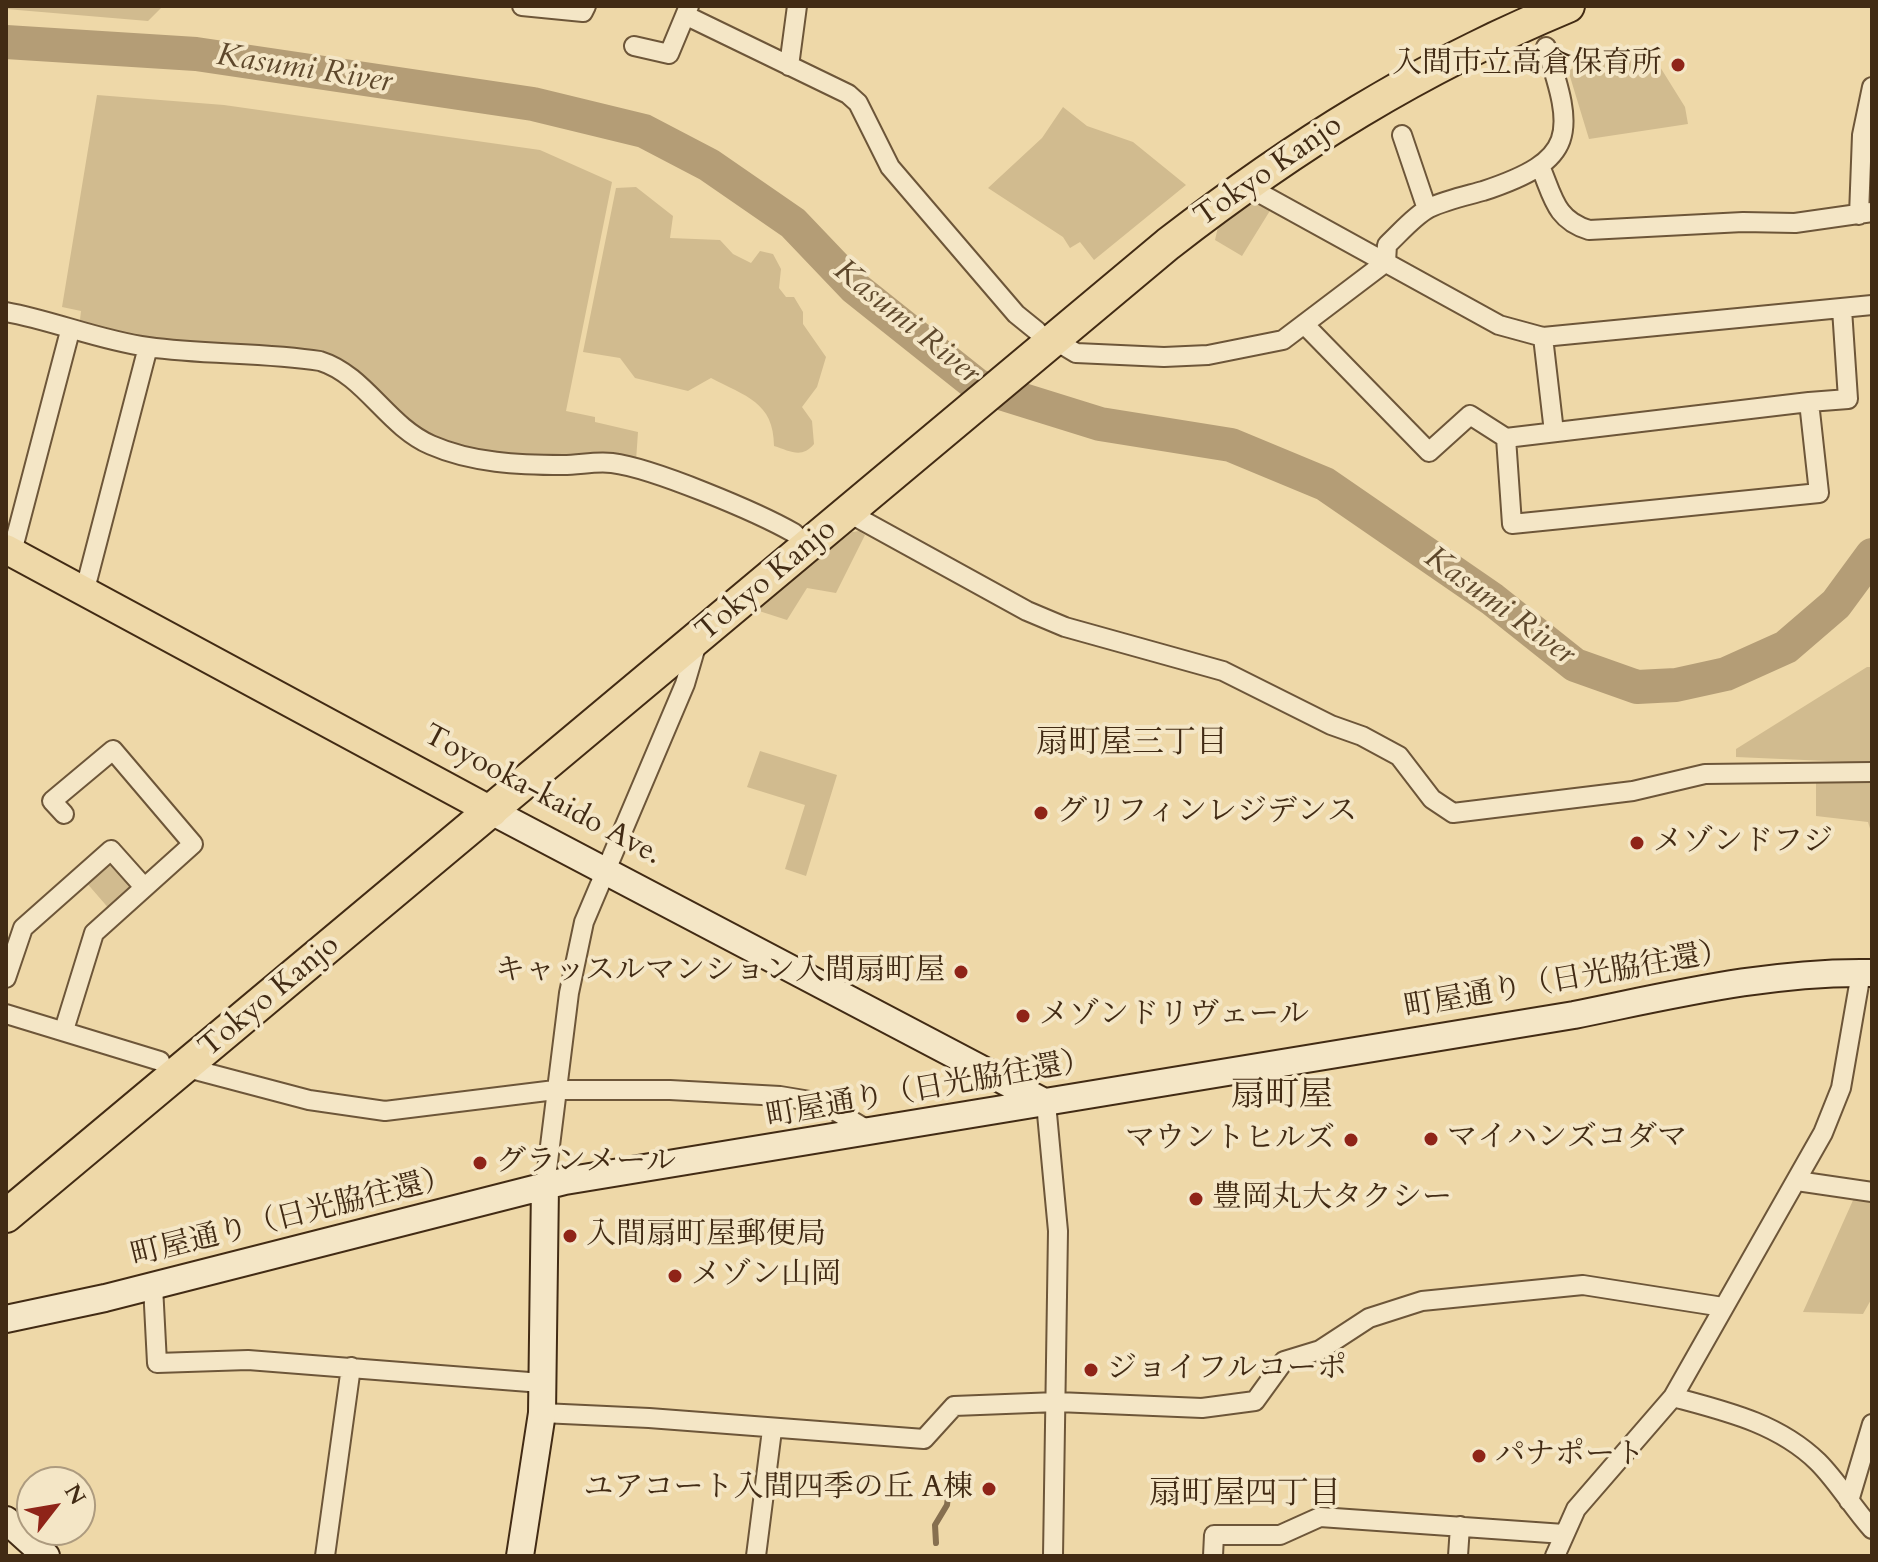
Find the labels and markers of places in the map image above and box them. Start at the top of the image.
place label: 入間市立高倉保育所 [1392,47,1662,83]
marker: 入間市立高倉保育所 [1669,56,1687,74]
place label: グリフィンレジデンス [1057,795,1357,831]
marker: グリフィンレジデンス [1032,804,1050,822]
place label: メゾンドフジ [1653,825,1833,861]
marker: メゾンドフジ [1628,834,1646,852]
place label: キャッスルマンション入間扇町屋 [495,954,945,990]
marker: キャッスルマンション入間扇町屋 [952,963,970,981]
place label: メゾンドリヴェール [1039,998,1309,1034]
marker: メゾンドリヴェール [1014,1007,1032,1025]
place label: マイハンズコダマ [1447,1121,1687,1157]
place label: マウントヒルズ [1125,1122,1335,1158]
marker: マイハンズコダマ [1422,1130,1440,1148]
marker: マウントヒルズ [1342,1131,1360,1149]
place label: グランメール [496,1145,676,1181]
marker: グランメール [471,1154,489,1172]
place label: 豊岡丸大タクシー [1212,1181,1452,1217]
marker: 豊岡丸大タクシー [1187,1190,1205,1208]
place label: 入間扇町屋郵便局 [586,1218,826,1254]
marker: 入間扇町屋郵便局 [561,1227,579,1245]
place label: メゾン山岡 [691,1258,841,1294]
marker: メゾン山岡 [666,1267,684,1285]
place label: ジョイフルコーポ [1107,1352,1347,1388]
marker: ジョイフルコーポ [1082,1361,1100,1379]
place label: パナポート [1495,1438,1645,1474]
marker: パナポート [1470,1447,1488,1465]
place label: ユアコート入間四季の丘 A棟 [584,1471,973,1507]
marker: ユアコート入間四季の丘 A棟 [980,1480,998,1498]

